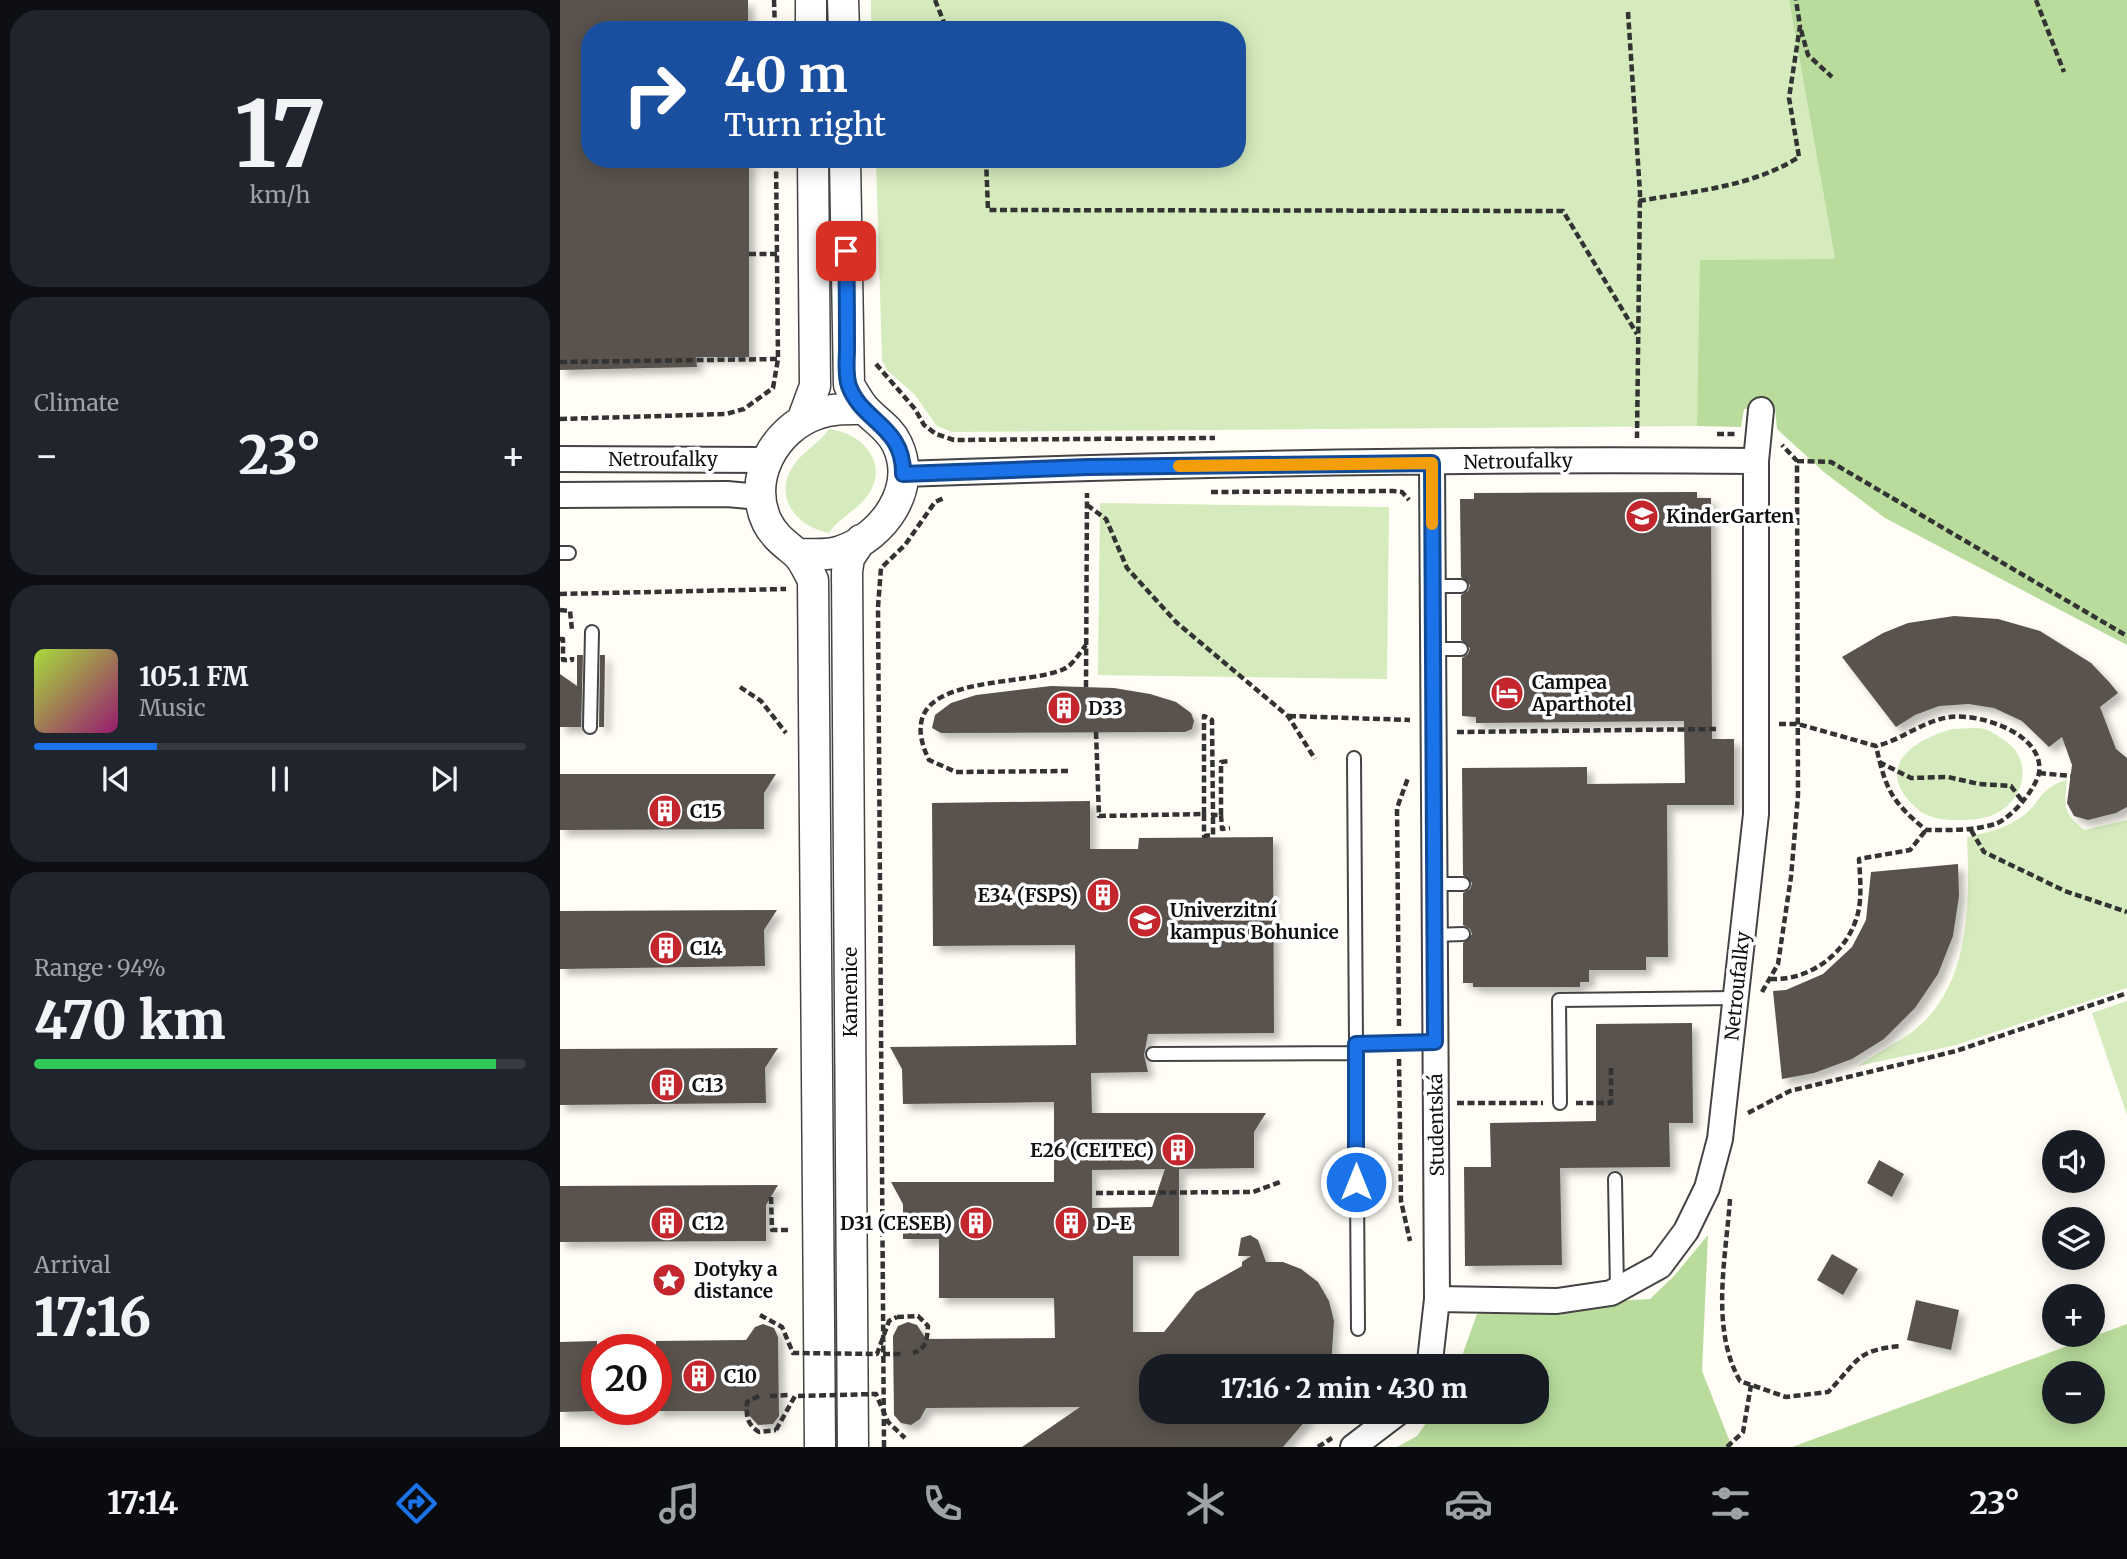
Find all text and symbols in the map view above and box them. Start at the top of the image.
text: 40 m [724,44,848,105]
icon: right [609,49,700,140]
text: 17 [234,77,326,192]
text: Turn right [724,105,886,145]
text: km/h [250,180,310,209]
pin [816,221,876,281]
icon: arrive [827,232,865,270]
text: Climate [34,388,119,417]
text: 23° [239,423,322,488]
text: − [34,432,59,479]
text: + [501,432,526,479]
street label: Netroufalky [608,447,718,471]
street label: Netroufalky [1463,448,1573,474]
school or university icon: KinderGarten [1623,497,1661,535]
place label: KinderGarten [1666,504,1794,528]
text: 105.1 FM [139,660,249,693]
place label: Campea Aparthotel [1531,670,1632,716]
hotel icon: Campea Aparthotel [1488,674,1526,712]
building icon: D33 [1045,689,1083,727]
text: Music [139,693,206,722]
place label: D33 [1088,696,1123,720]
icon: previous [97,760,135,798]
icon: pause [261,760,299,798]
icon: next [425,760,463,798]
building icon: C15 [646,792,684,830]
place label: C15 [690,799,722,823]
building icon: E34 (FSPS) [1084,876,1122,914]
place label: E34 (FSPS) [978,883,1078,907]
place label: Univerzitní kampus Bohunice [1170,898,1339,944]
school or university icon: Univerzitní kampus Bohunice [1126,902,1164,940]
building icon: C14 [647,929,685,967]
street label: Netroufalky [1719,930,1755,1042]
place label: C14 [690,936,722,960]
street label: Kamenice [838,947,862,1037]
text: Range · 94% [34,953,166,982]
text: 470 km [34,988,226,1053]
building icon: C13 [648,1066,686,1104]
place label: C13 [692,1073,724,1097]
street label: Studentská [1423,1073,1449,1177]
map controls [2042,1130,2105,1424]
button: sound [2042,1130,2105,1193]
building icon: E26 (CEITEC) [1159,1131,1197,1169]
place label: E26 (CEITEC) [1030,1138,1154,1162]
position arrow [1319,1145,1393,1219]
building icon: C12 [648,1204,686,1242]
building icon: D31 (CESEB) [957,1204,995,1242]
building icon: D-E [1052,1204,1090,1242]
button: layers [2042,1207,2105,1270]
place label: C12 [692,1211,724,1235]
place label: D31 (CESEB) [840,1211,952,1235]
place label: D-E [1096,1211,1132,1235]
text: Arrival [34,1250,111,1279]
place label: Dotyky a distance [694,1257,778,1303]
place icon: Dotyky a distance [650,1261,688,1299]
button: + [2042,1284,2105,1347]
text: 17:16 [34,1285,151,1350]
speed limit sign: 20 [581,1334,672,1425]
building icon: C10 [680,1357,718,1395]
button: − [2042,1361,2105,1424]
place label: C10 [724,1364,757,1388]
text: 17:16 · 2 min · 430 m [1221,1372,1467,1405]
icon: directions [392,1479,441,1528]
icon: music [655,1479,704,1528]
icon: phone [918,1479,967,1528]
icon: climate [1181,1479,1230,1528]
icon: car [1444,1479,1493,1528]
icon: filters [1706,1479,1755,1528]
text: 17:14 [107,1483,178,1523]
text: 23° [1969,1483,2020,1523]

